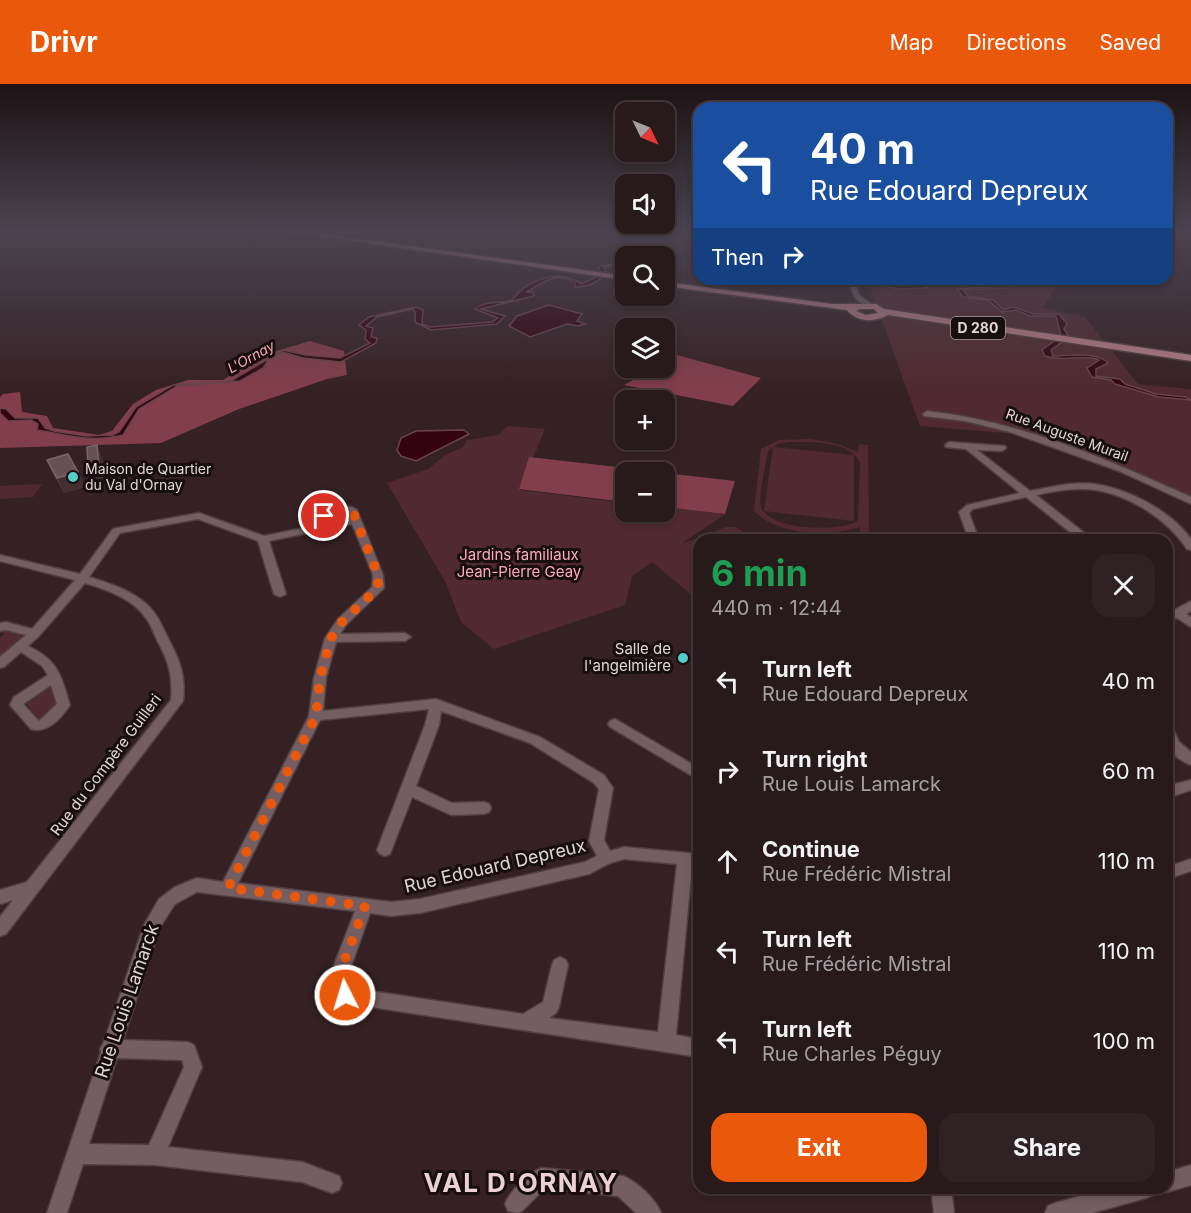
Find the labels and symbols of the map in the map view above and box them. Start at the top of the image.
north arrow [615,102,675,162]
road number: D 280 [951,317,1005,339]
water label: L'Ornay [224,336,278,376]
street label: Rue Auguste Murail [1004,404,1131,465]
place label: Maison de Quartier du Val d'Ornay [85,460,211,493]
marker: Maison de Quartier du Val d'Ornay [66,470,80,484]
pin [298,490,349,541]
park label: Jardins familiaux Jean-Pierre Geay [457,545,582,581]
place label: Salle de l'angelmière [584,639,671,675]
marker: Salle de l'angelmière [676,651,690,665]
street label: Rue du Compère Guilleri [46,690,165,839]
street label: Rue Edouard Depreux [402,834,588,897]
street label: Rue Louis Lamarck [90,921,163,1080]
position arrow [313,963,377,1027]
district label: VAL D'ORNAY [423,1167,619,1198]

